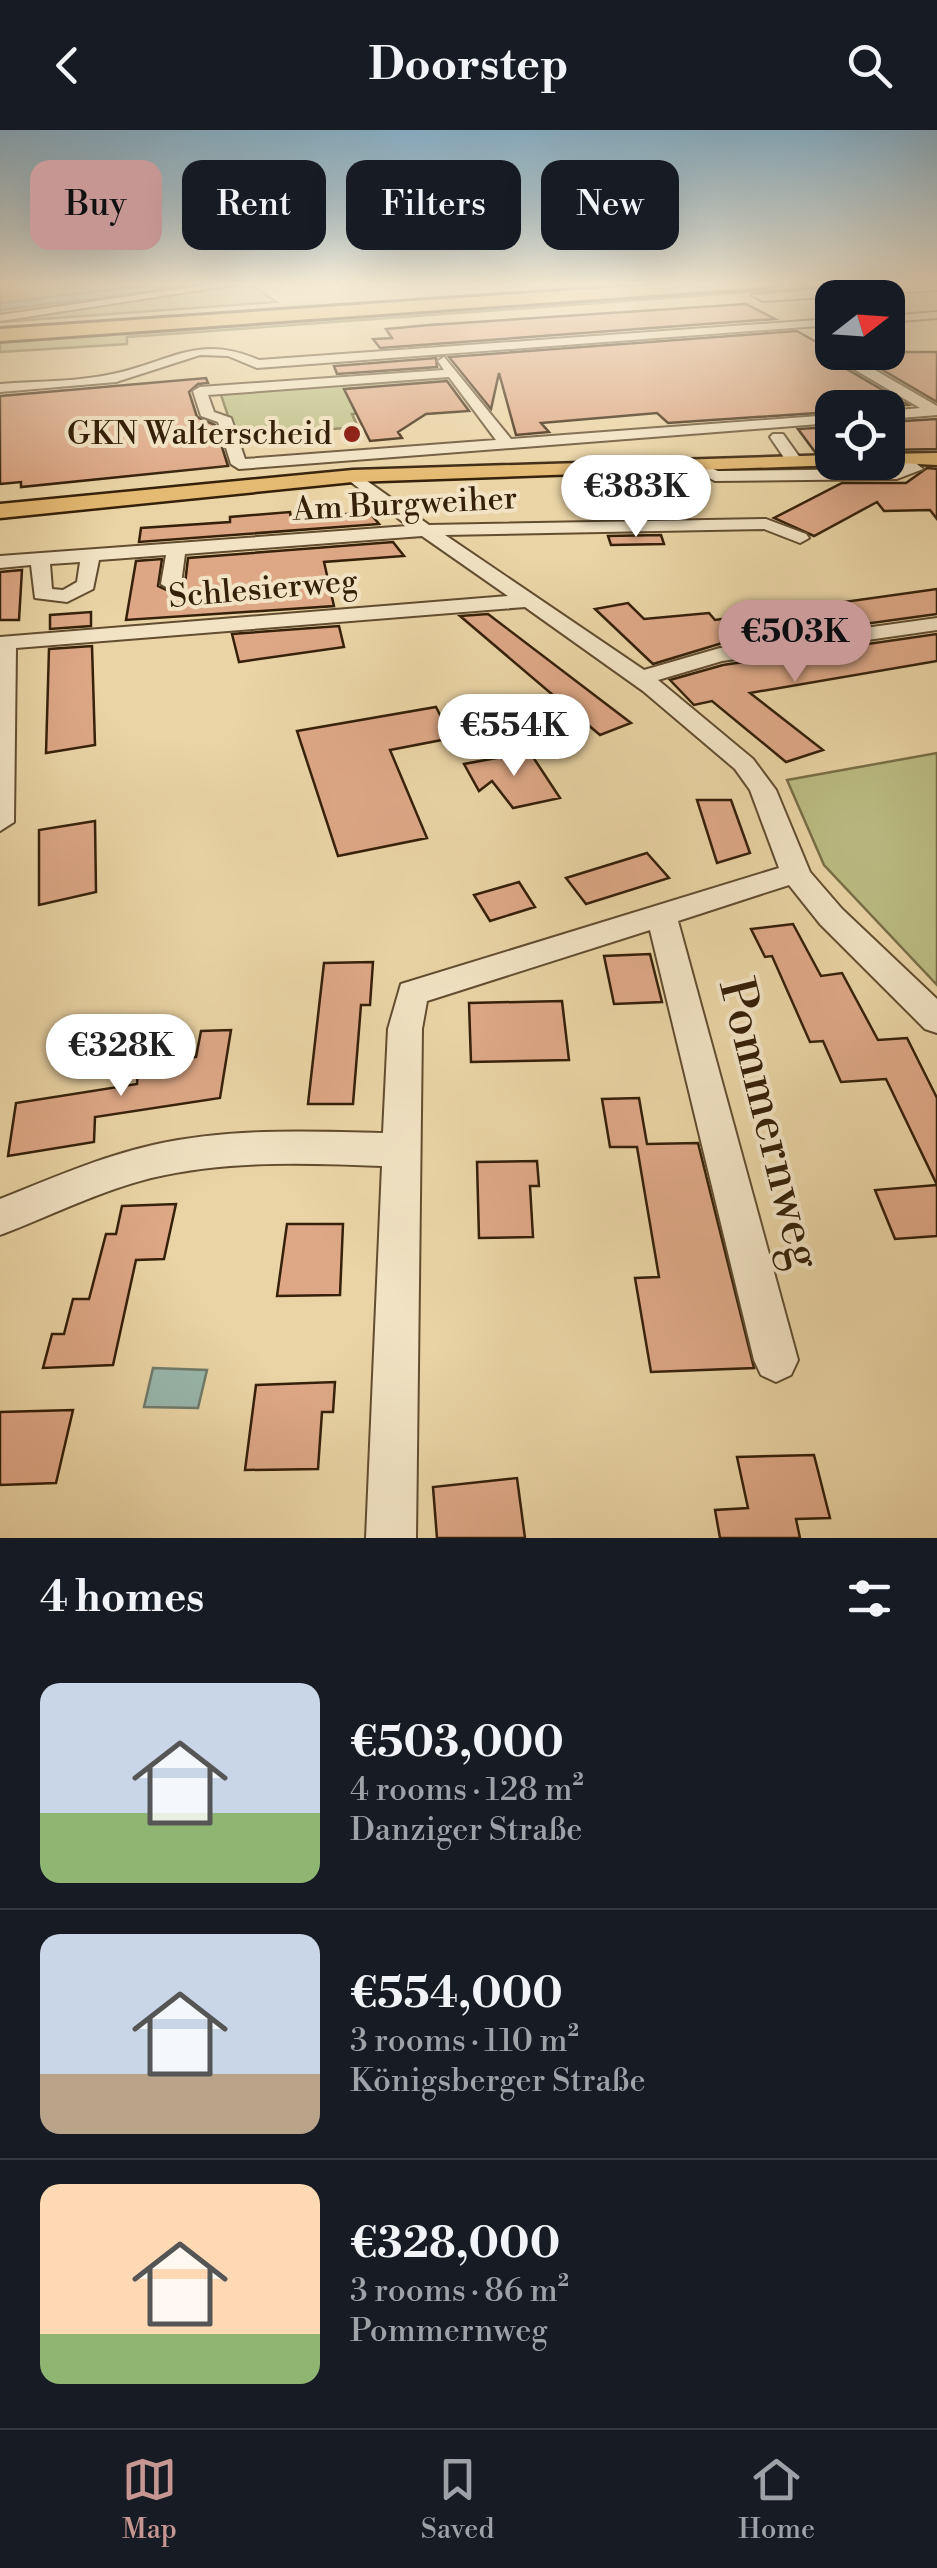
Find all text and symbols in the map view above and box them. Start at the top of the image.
text: Doorstep [368,37,569,94]
icon: back [40,38,95,93]
icon: search [842,38,897,93]
chip: Buy [30,160,162,250]
chip: Rent [182,160,326,250]
chip: Filters [346,160,521,250]
chip: New [541,160,679,250]
north arrow [815,280,905,370]
map controls [815,280,905,480]
button: locate [815,390,905,480]
place label: GKN Walterscheid [67,414,332,454]
marker: GKN Walterscheid [341,423,363,445]
pin: €383K [566,455,706,540]
text: €383K [583,467,689,507]
street label: Am Burgweiher [291,478,519,530]
street label: Schlesierweg [167,561,359,617]
pin: €503K [725,600,865,685]
text: €503K [740,612,850,652]
pin: €554K [444,694,584,779]
text: €554K [460,706,568,746]
street label: Pommernweg [704,973,834,1275]
pin: €328K [51,1014,191,1099]
text: €328K [68,1026,174,1066]
icon: filters [842,1571,897,1626]
text: 4 homes [40,1572,204,1625]
text: €503,000 [350,1717,564,1770]
icon: home [120,1723,240,1843]
text: 4 rooms · 128 m² [350,1770,584,1810]
text: Danziger Straße [350,1810,583,1850]
text: €554,000 [350,1968,563,2021]
icon: home [120,1974,240,2094]
text: 3 rooms · 110 m² [350,2021,579,2061]
text: Königsberger Straße [350,2061,646,2101]
text: €328,000 [350,2218,560,2271]
icon: home [120,2224,240,2344]
text: 3 rooms · 86 m² [350,2271,569,2311]
text: Pommernweg [350,2311,548,2351]
tab: Map [122,2452,177,2547]
tab: Saved [421,2452,494,2547]
tab: Home [738,2452,815,2547]

